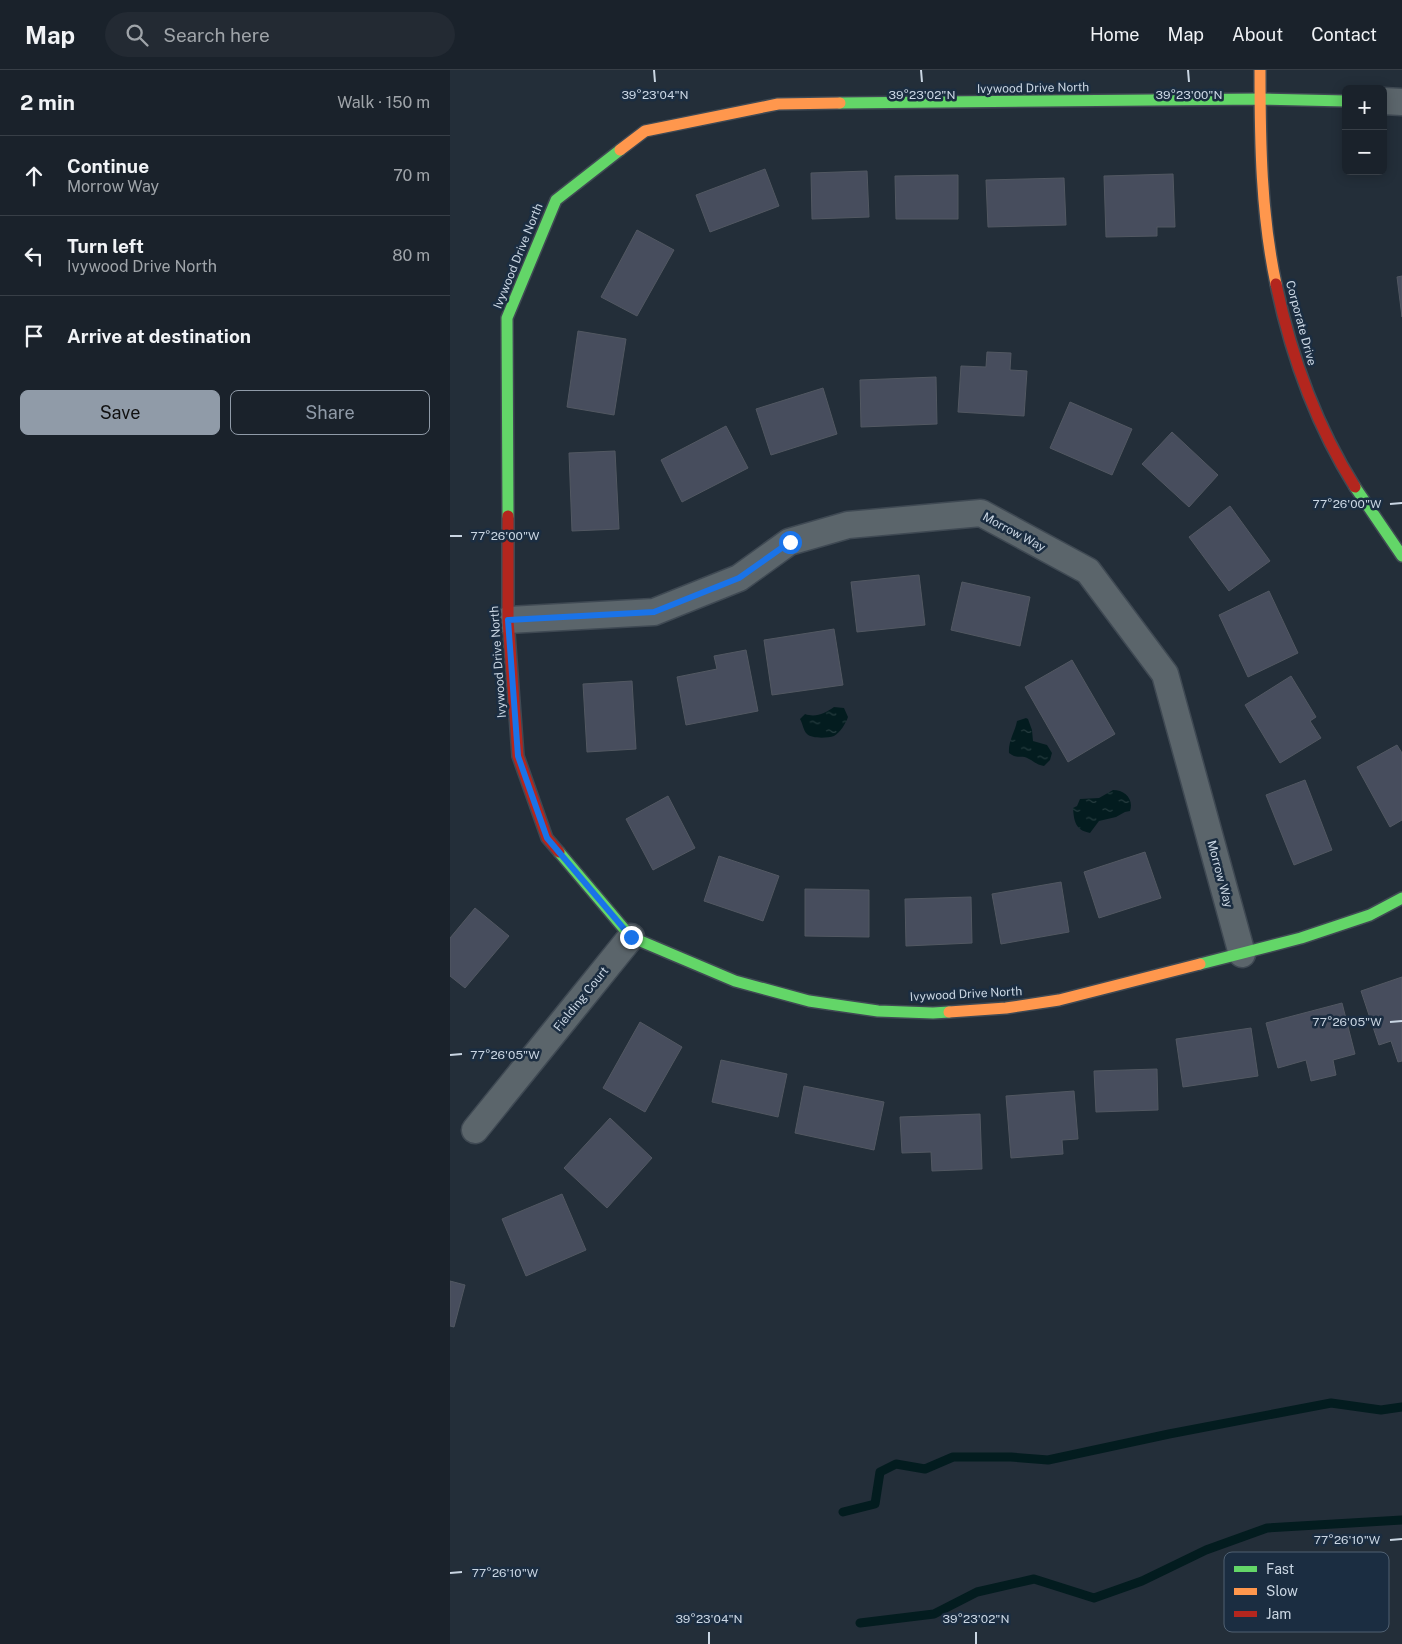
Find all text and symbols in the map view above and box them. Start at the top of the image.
search box [105,12,455,57]
text: Map [25,21,75,49]
icon: search [123,21,151,49]
text: Search here [163,24,270,46]
text: Home [1090,24,1140,45]
text: Map [1168,24,1204,45]
text: About [1232,24,1283,45]
text: Contact [1311,24,1377,45]
street label: Ivywood Drive North [977,80,1089,96]
map controls [1342,85,1387,175]
button: + [1342,85,1387,130]
text: 39°23'04"N [621,88,689,102]
text: 39°23'02"N [889,88,955,102]
text: 39°23'00"N [1156,88,1222,102]
text: 2 min [20,90,75,115]
text: Walk · 150 m [337,93,430,112]
button: − [1342,130,1387,175]
text: Continue [67,155,149,177]
icon: ahead [20,162,48,190]
text: 70 m [393,166,430,185]
text: Morrow Way [67,177,159,196]
street label: Ivywood Drive North [490,201,546,311]
text: Turn left [67,235,144,257]
icon: left [20,242,48,270]
text: 80 m [392,246,430,265]
text: Ivywood Drive North [67,257,217,276]
street label: Corporate Drive [1283,279,1319,367]
icon: arrive [20,322,48,350]
text: Arrive at destination [67,325,251,347]
button: Save [20,390,220,435]
button: Share [230,390,430,435]
text: 77°26'00"W [1313,497,1382,511]
street label: Morrow Way [980,510,1048,555]
text: 77°26'00"W [471,529,540,543]
route start [779,531,802,554]
street label: Ivywood Drive North [487,605,509,719]
street label: Morrow Way [1204,839,1236,910]
route end [620,926,643,949]
street label: Fielding Court [551,964,612,1034]
street label: Ivywood Drive North [909,984,1023,1004]
text: 77°26'05"W [1312,1015,1382,1029]
text: 77°26'05"W [470,1048,540,1062]
text: 77°26'10"W [1314,1533,1381,1547]
legend [1224,1552,1389,1632]
text: Fast [1266,1561,1294,1577]
text: 77°26'10"W [472,1566,539,1580]
text: Slow [1266,1583,1298,1599]
text: Jam [1266,1606,1291,1622]
text: 39°23'04"N [675,1612,743,1626]
text: 39°23'02"N [943,1612,1009,1626]

